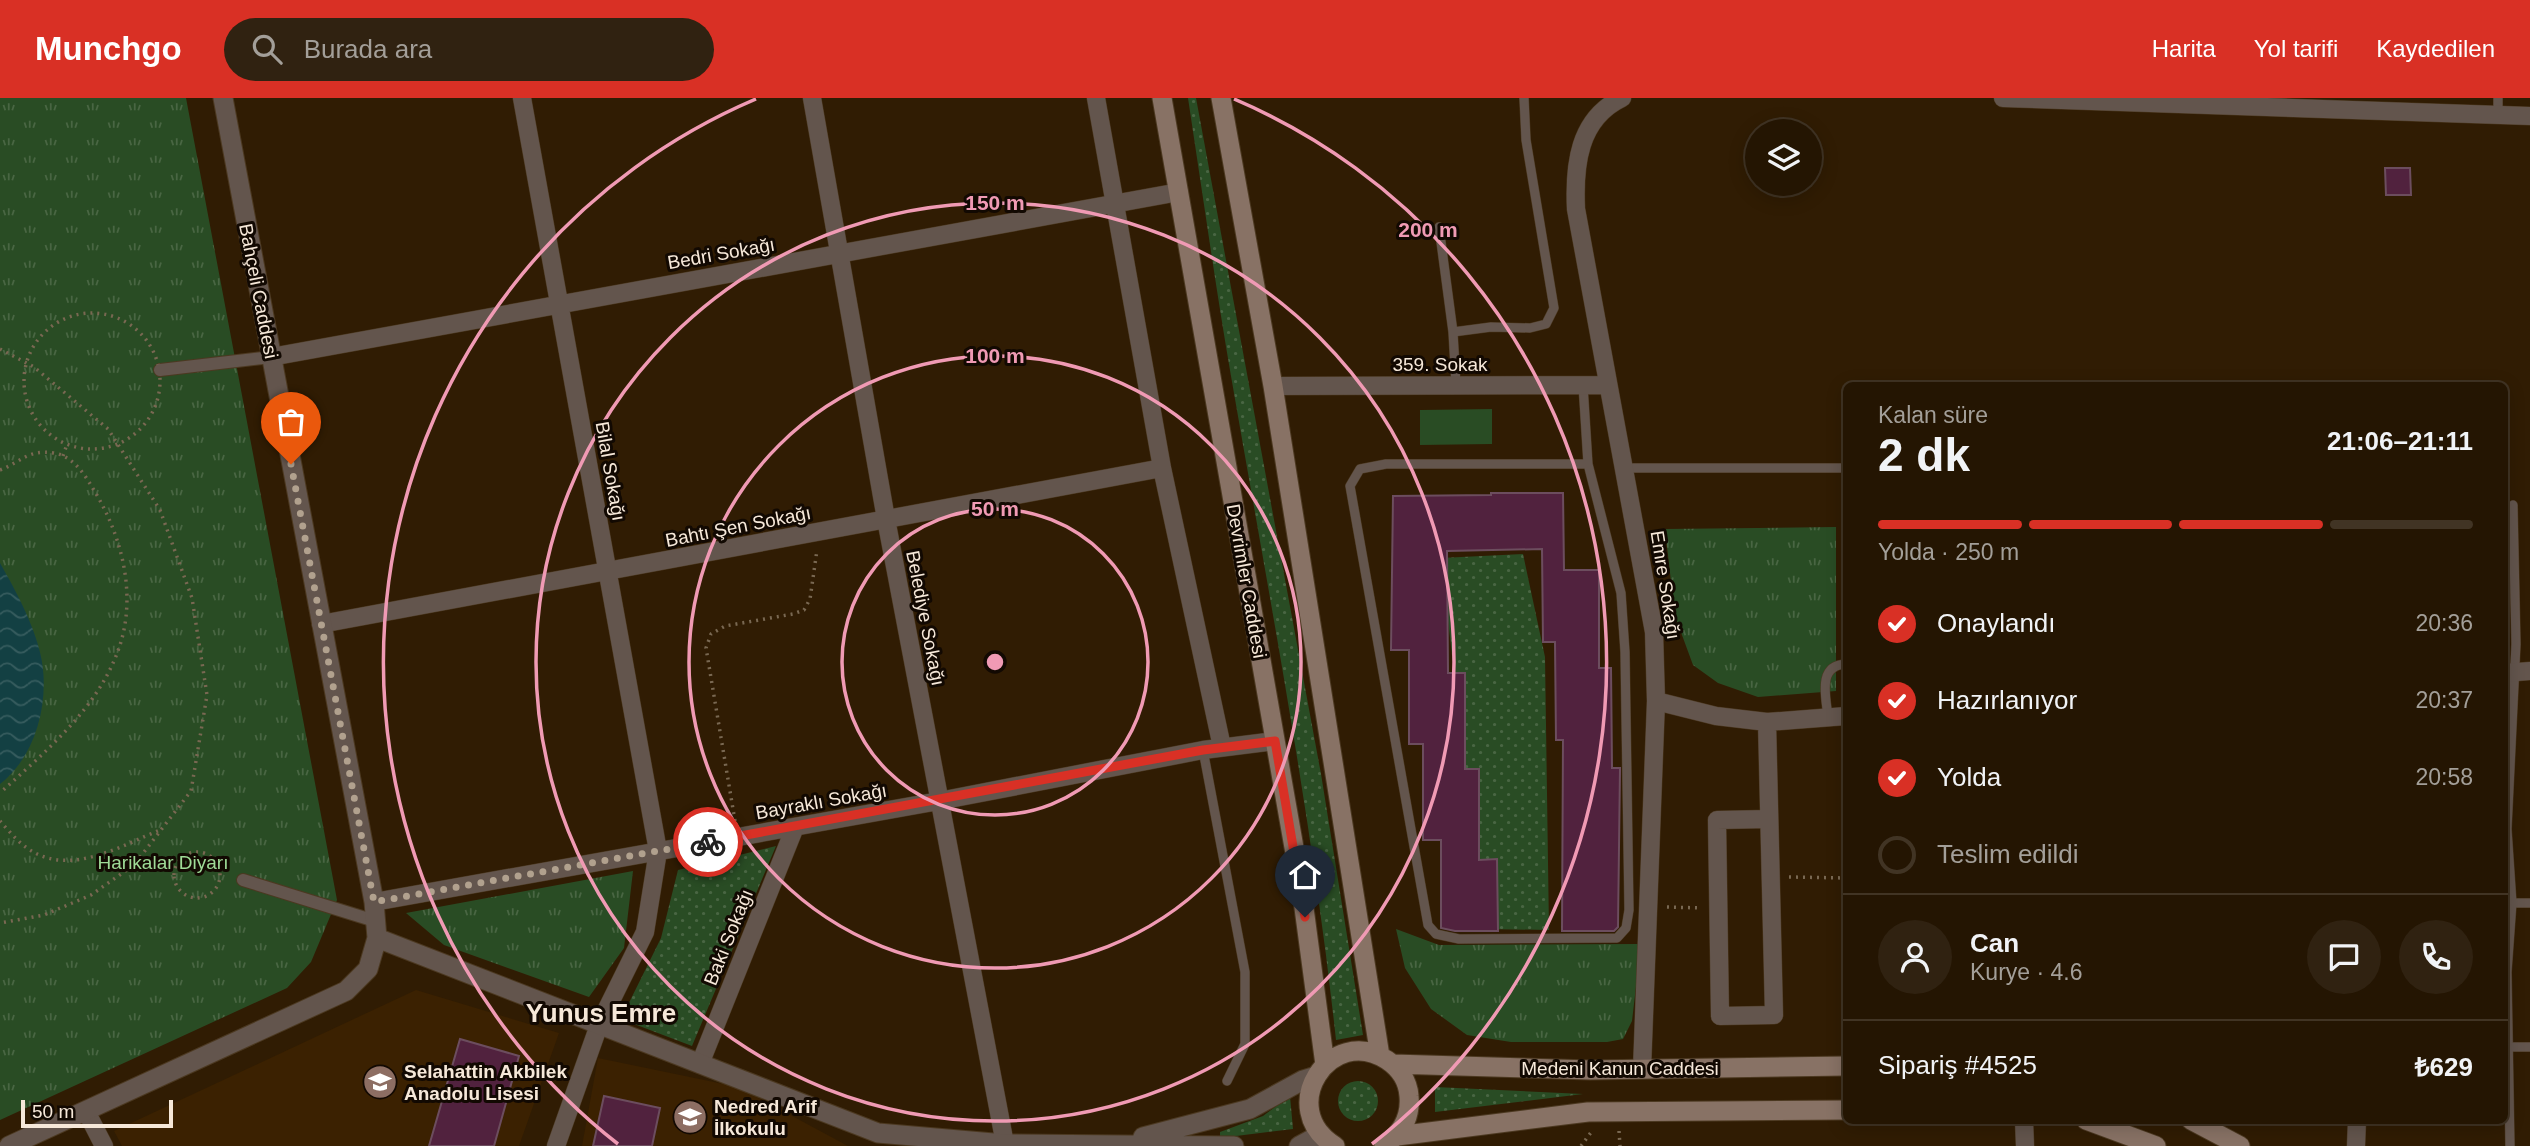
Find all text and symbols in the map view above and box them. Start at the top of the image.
search box [224,18,714,81]
text: Munchgo [35,30,182,67]
icon: search [248,30,286,68]
text: Burada ara [304,34,432,64]
text: Harita [2152,35,2216,62]
text: Yol tarifi [2254,35,2338,62]
text: Kaydedilen [2376,35,2495,62]
map controls [1745,119,1822,196]
button: layers [1745,119,1822,196]
text: 150 m [965,191,1025,214]
text: 200 m [1398,218,1458,241]
street label: Bahçeli Caddesi [235,222,282,360]
street label: Bedri Sokağı [666,234,776,273]
text: 100 m [965,344,1025,367]
street label: 359. Sokak [1392,354,1488,375]
pin [261,392,321,464]
text: Kalan süre [1878,402,1988,428]
icon: bag [272,403,310,441]
street label: Bilal Sokağı [591,420,630,522]
text: 21:06–21:11 [2327,426,2473,456]
text: 2 dk [1878,429,1970,481]
text: 50 m [971,497,1019,520]
street label: Bahtı Şen Sokağı [664,502,813,551]
street label: Devrimler Caddesi [1223,502,1270,660]
street label: Emre Sokağı [1647,529,1684,641]
text: Yolda · 250 m [1878,539,2019,565]
street label: Belediye Sokağı [902,549,949,688]
icon: check [1878,605,1916,643]
text: Onaylandı [1937,608,2056,638]
text: 20:36 [2415,610,2473,636]
centre of rings [983,650,1007,674]
icon: check [1878,682,1916,720]
text: Hazırlanıyor [1937,685,2077,715]
text: 20:37 [2415,687,2473,713]
icon: check [1878,759,1916,797]
text: Yolda [1937,762,2001,792]
text: 20:58 [2415,764,2473,790]
street label: Bayraklı Sokağı [754,780,888,823]
courier [673,807,743,877]
icon: bike [689,823,727,861]
text: Teslim edildi [1937,839,2079,869]
pin [1275,845,1335,917]
park label: Harikalar Diyarı [98,852,228,873]
icon: home [1286,856,1324,894]
street label: Baki Sokağı [700,886,757,988]
button: person [1878,920,1952,994]
button: chat [2307,920,2381,994]
button: phone [2399,920,2473,994]
text: Can [1970,928,2019,958]
text: Kurye · 4.6 [1970,959,2083,985]
district label: Yunus Emre [526,998,676,1028]
text: Sipariş #4525 [1878,1050,2037,1080]
text: ₺629 [2415,1052,2473,1082]
street label: Medeni Kanun Caddesi [1521,1058,1719,1079]
place label: Selahattin Akbilek Anadolu Lisesi [404,1061,567,1104]
school or university icon: Selahattin Akbilek Anadolu Lisesi [361,1063,399,1101]
place label: Nedred Arif İlkokulu [714,1096,817,1139]
scale bar [21,1097,173,1129]
school or university icon: Nedred Arif İlkokulu [671,1098,709,1136]
text: 50 m [32,1101,74,1122]

